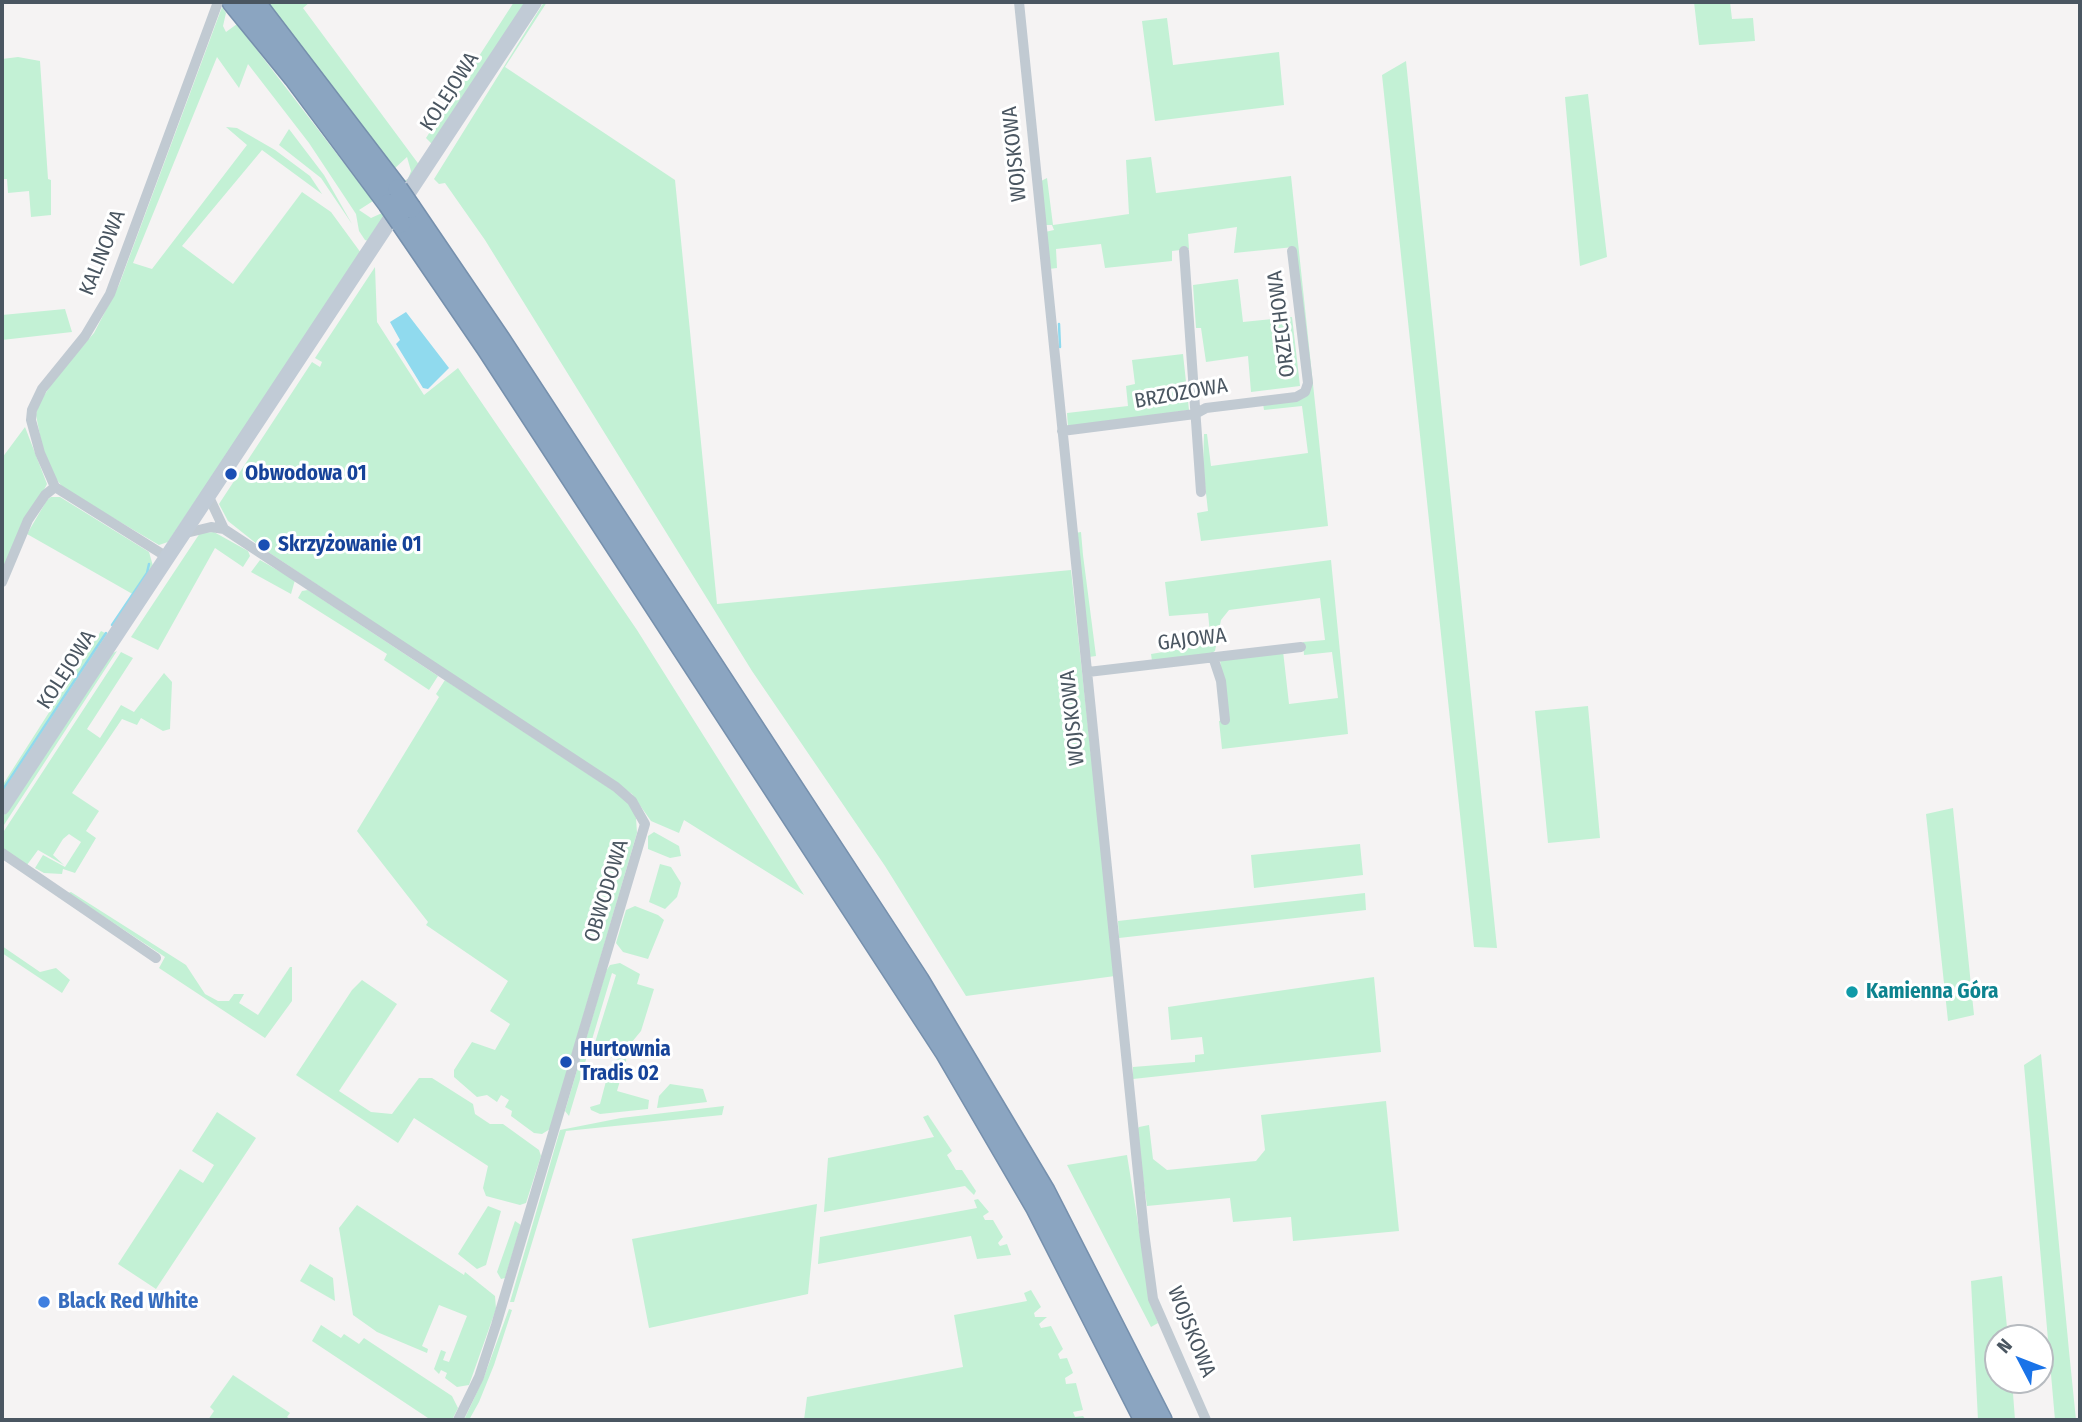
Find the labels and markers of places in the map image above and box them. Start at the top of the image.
place label: Obwodowa 01 [245,461,367,487]
marker: Obwodowa 01 [223,466,239,482]
place label: Skrzyżowanie 01 [278,532,422,558]
marker: Skrzyżowanie 01 [256,537,272,553]
place label: Kamienna Góra [1866,979,1998,1005]
marker: Kamienna Góra [1844,984,1860,1000]
place label: Hurtownia Tradis 02 [580,1037,671,1087]
marker: Hurtownia Tradis 02 [558,1054,574,1070]
place label: Black Red White [58,1289,198,1315]
marker: Black Red White [36,1294,52,1310]

